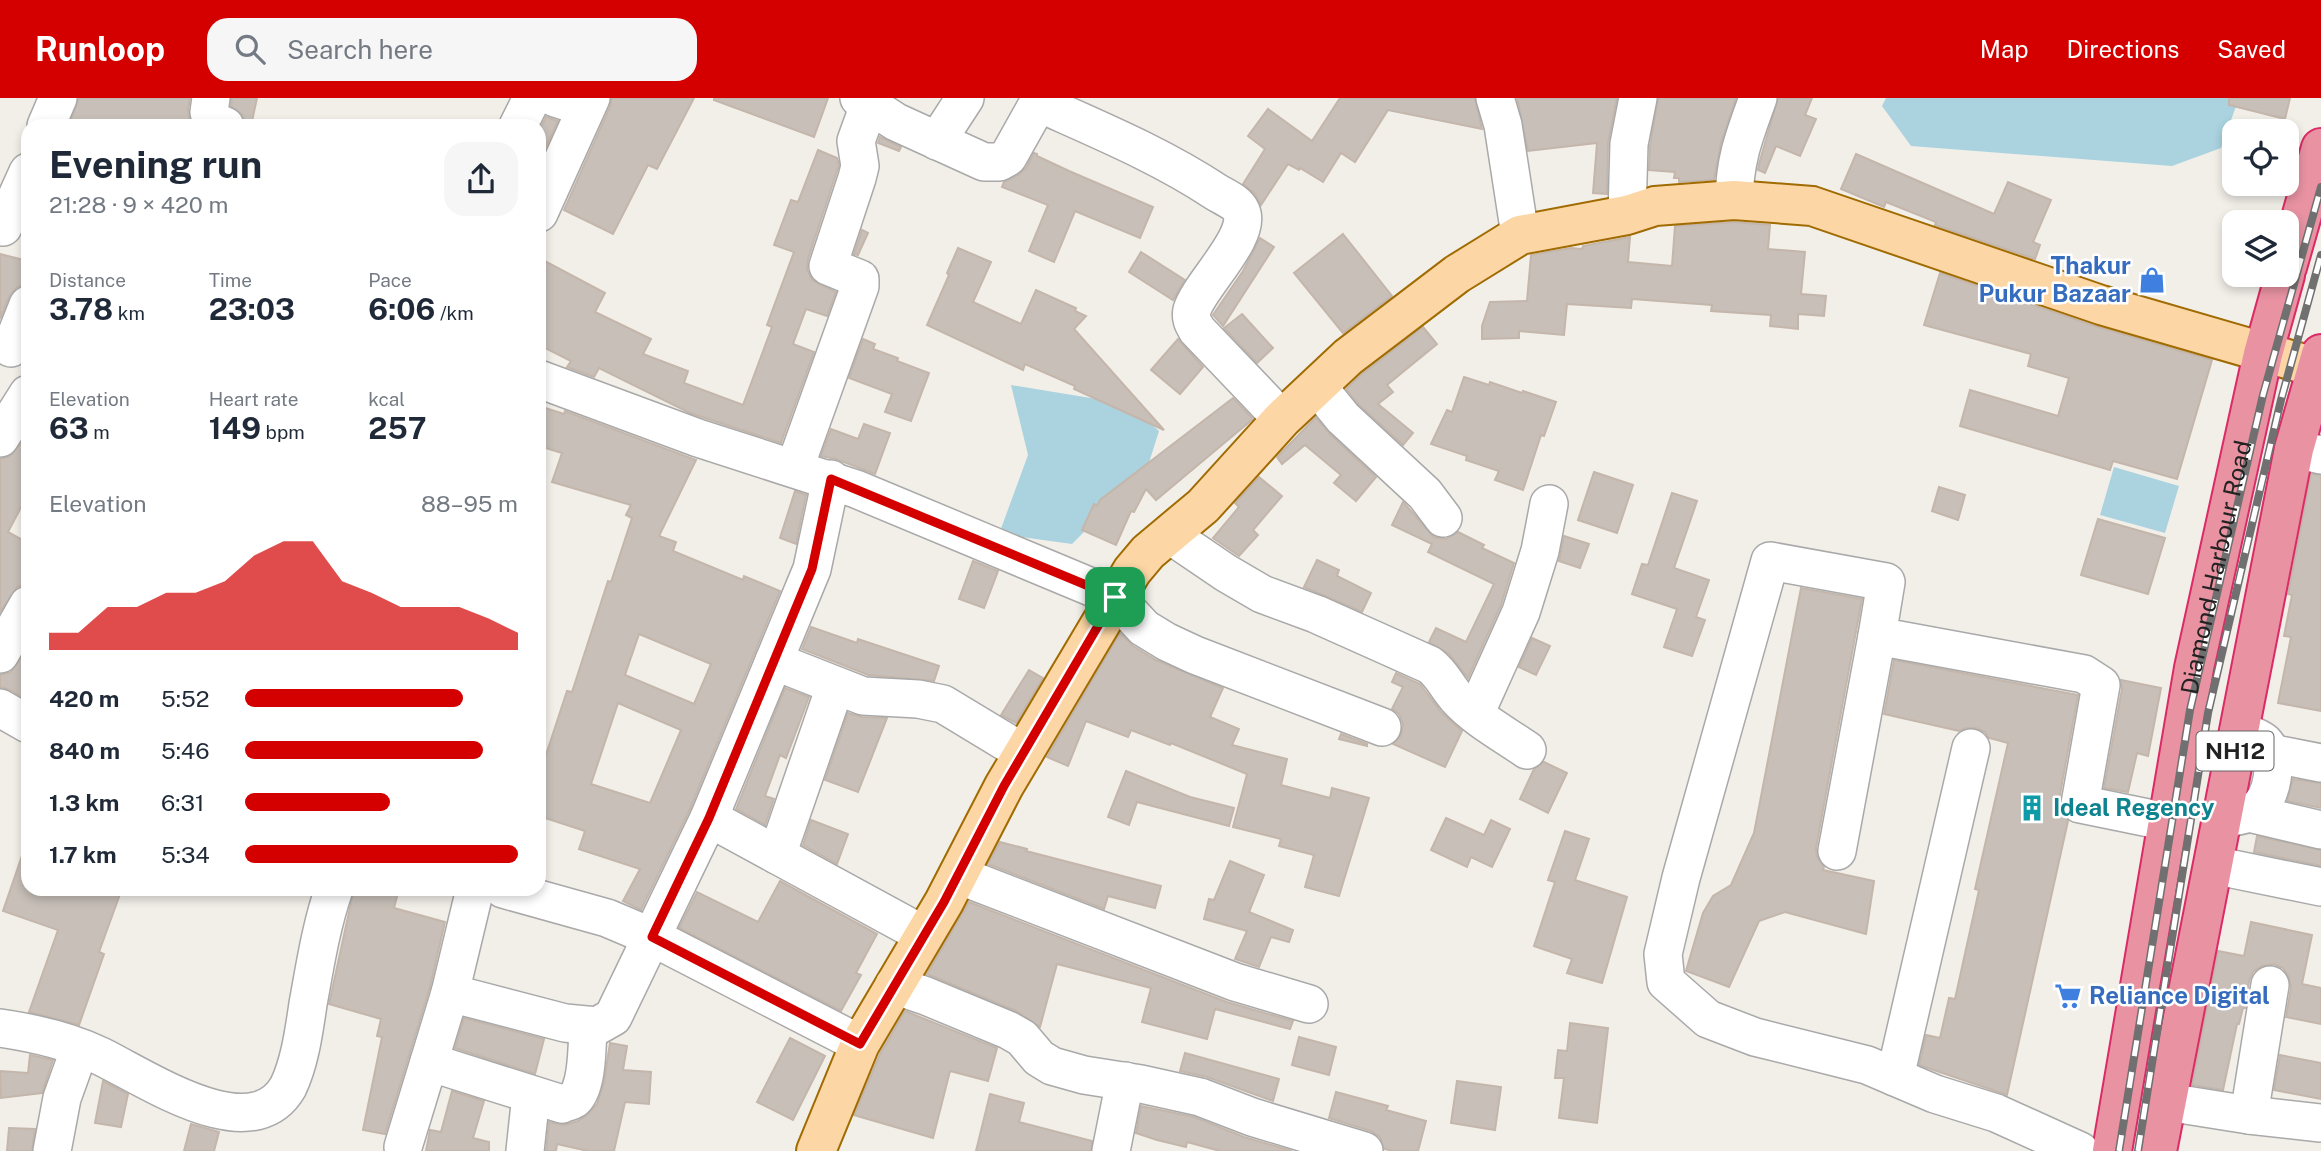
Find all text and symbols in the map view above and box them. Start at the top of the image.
search box [207,18,697,81]
text: Runloop [35,30,165,68]
icon: search [231,30,269,68]
text: Search here [287,34,433,65]
text: Map [1980,35,2029,63]
text: Directions [2067,35,2179,63]
text: Saved [2217,35,2286,63]
map controls [2222,119,2299,287]
button: locate [2222,119,2299,196]
text: Evening run [49,142,262,187]
button: share [444,142,518,216]
text: 21:28 · 9 × 420 m [49,191,228,218]
button: layers [2222,210,2299,287]
place label: Thakur Pukur Bazaar [1979,251,2131,307]
shop icon: Thakur Pukur Bazaar [2137,265,2167,295]
text: Distance [49,269,126,291]
text: Time [209,269,252,291]
text: Pace [368,269,412,291]
text: 3.78 [49,291,113,327]
text: 23:03 [209,291,295,327]
text: 6:06 [368,291,435,327]
text: km [113,302,145,324]
text: /km [435,302,474,324]
text: Elevation [49,388,130,410]
text: Heart rate [209,388,298,410]
text: kcal [368,388,405,410]
text: 63 [49,410,89,446]
text: 149 [209,410,261,446]
text: 257 [368,410,426,446]
text: m [89,421,110,443]
text: bpm [261,421,305,443]
street label: Diamond Harbour Road [2175,437,2257,696]
text: Elevation [49,490,147,517]
text: 88–95 m [421,490,518,517]
pin [1085,567,1145,627]
icon: arrive [1096,578,1134,616]
text: 420 m [49,685,119,712]
text: 5:52 [161,685,209,712]
road number: NH12 [2196,732,2274,771]
text: 840 m [49,737,120,764]
text: 5:46 [161,737,210,764]
text: 1.3 km [49,789,119,816]
text: 6:31 [161,789,204,816]
building icon: Ideal Regency [2017,793,2047,823]
place label: Ideal Regency [2053,793,2215,821]
text: 1.7 km [49,841,117,868]
text: 5:34 [161,841,210,868]
supermarket icon: Reliance Digital [2053,981,2083,1011]
place label: Reliance Digital [2089,981,2270,1009]

